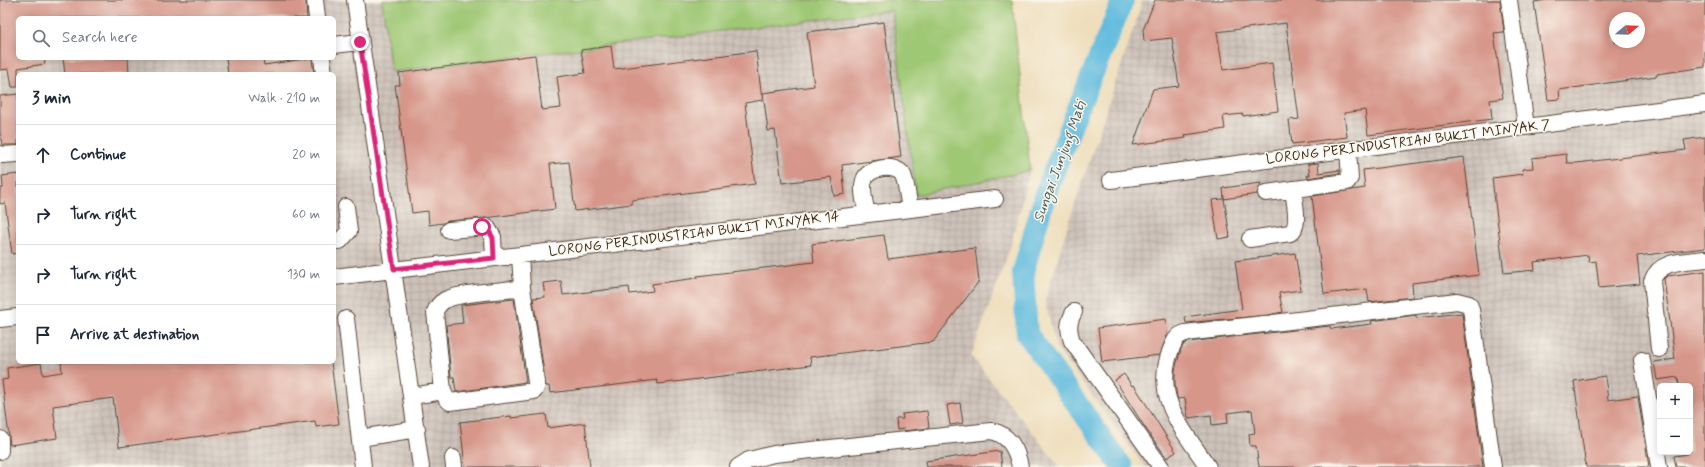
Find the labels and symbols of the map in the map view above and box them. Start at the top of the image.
north arrow [1609,12,1645,48]
route end [351,33,369,51]
water label: Sungai Junjung Mati [1029,96,1094,226]
street label: LORONG PERINDUSTRIAN BUKIT MINYAK 7 [1265,116,1552,168]
street label: LORONG PERINDUSTRIAN BUKIT MINYAK 14 [548,207,841,261]
route start [473,218,491,236]

